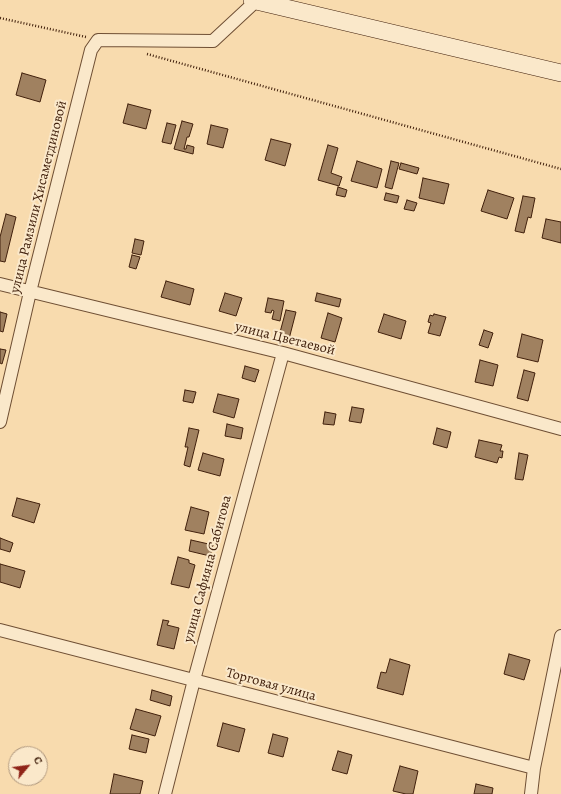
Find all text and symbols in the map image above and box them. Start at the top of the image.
street label: улица Рамзили Хисаметдиновой [7,99,71,295]
street label: улица Цветаевой [233,318,337,360]
street label: улица Сафияна Сабитова [180,494,236,644]
street label: Торговая улица [224,665,318,705]
north arrow [8,746,48,786]
text: С [30,754,46,767]

